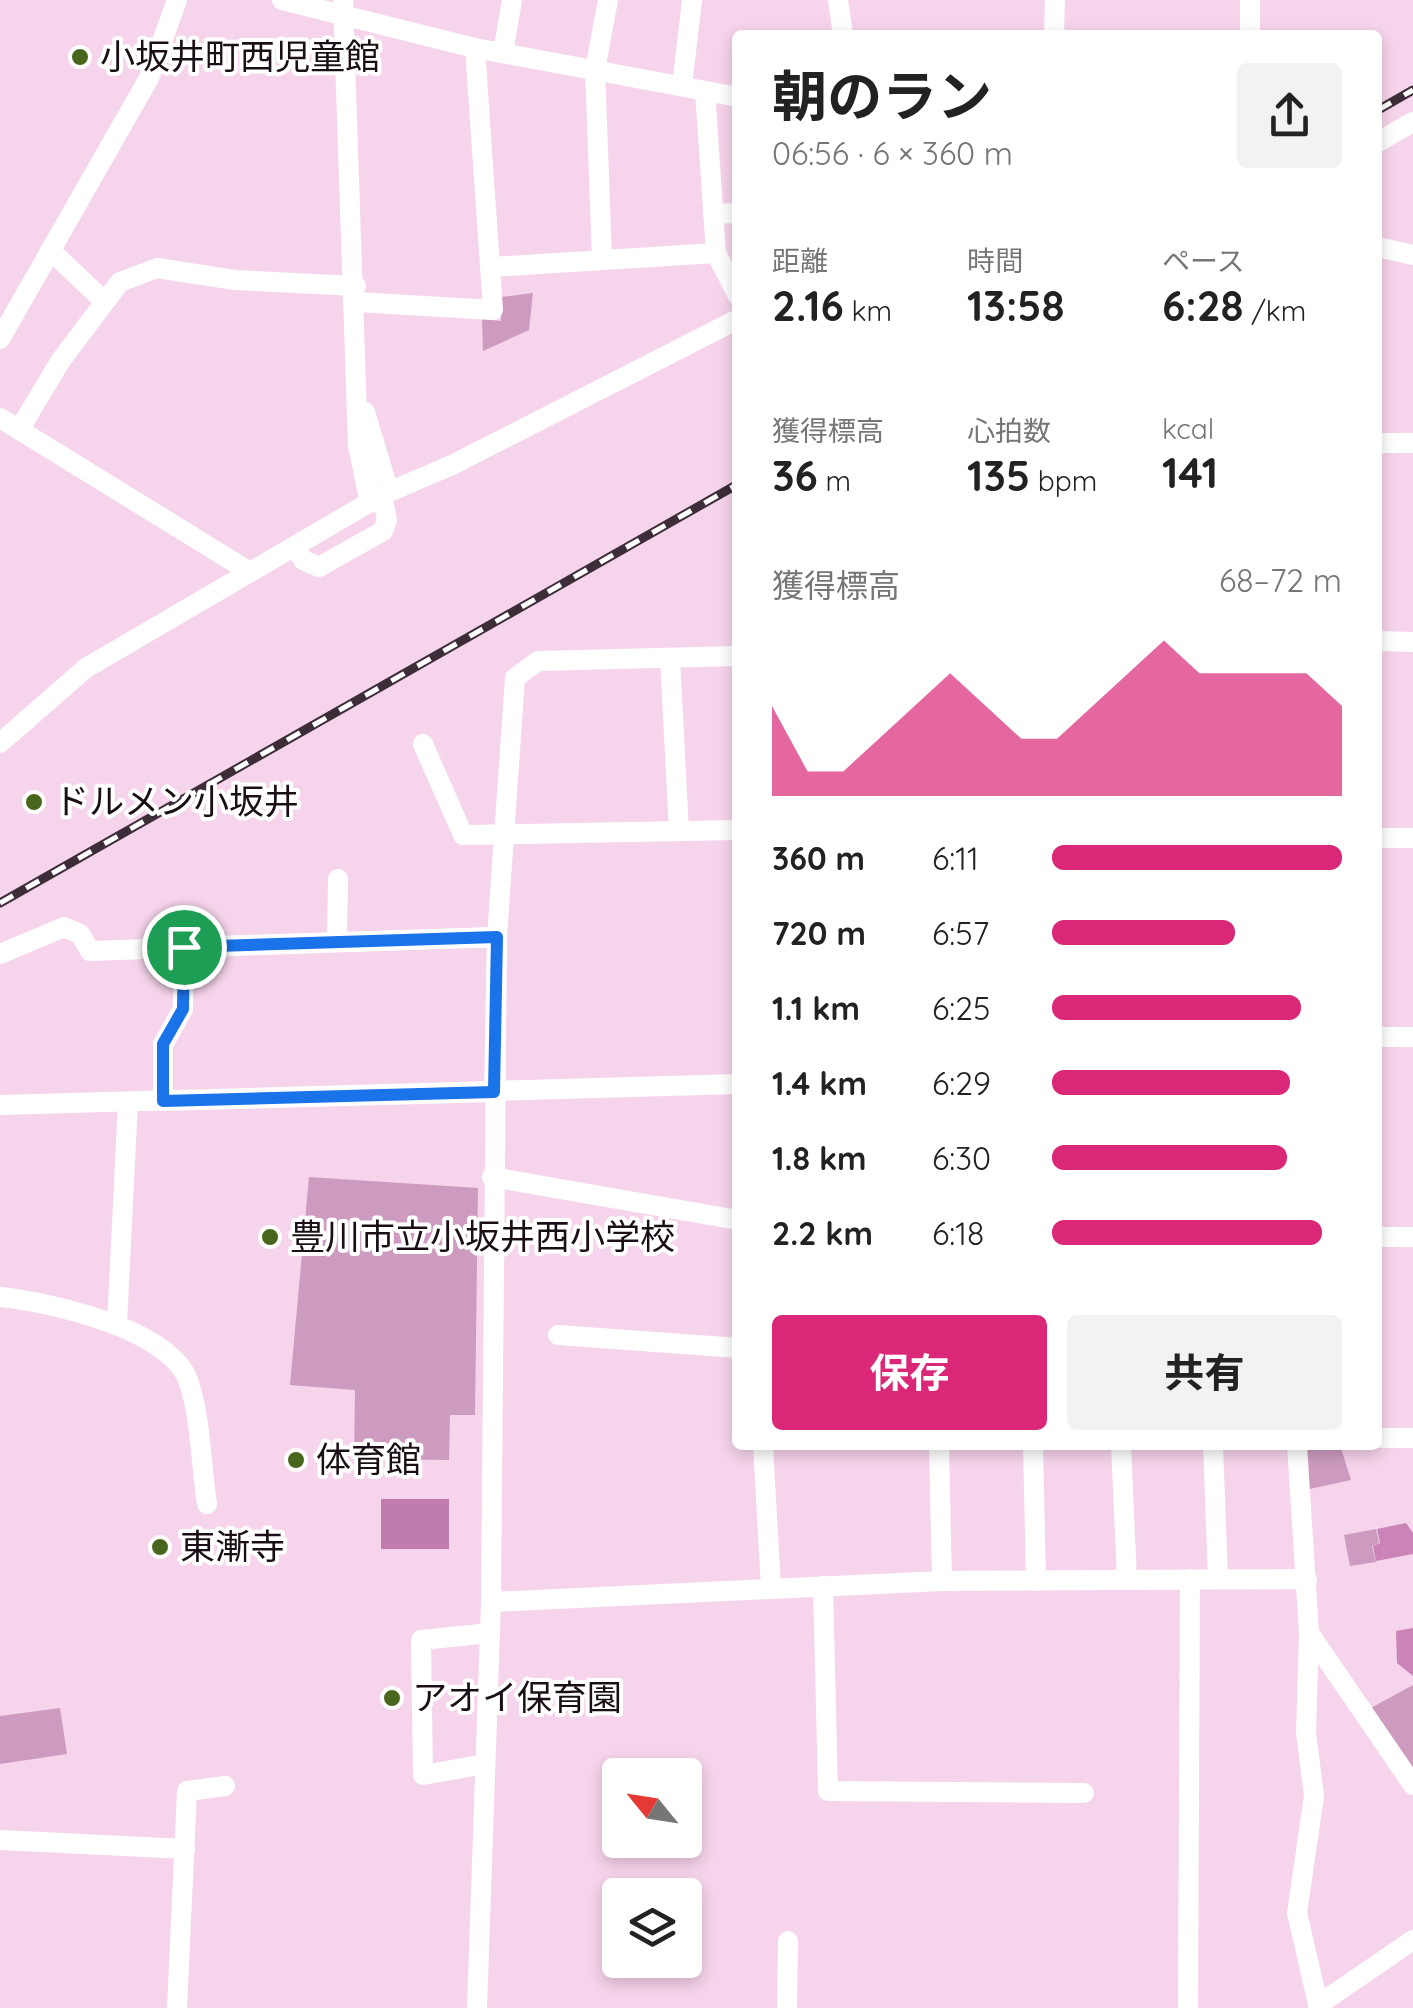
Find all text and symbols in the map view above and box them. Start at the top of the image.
place label: 小坂井町西児童館 [100,34,380,78]
marker: 小坂井町西児童館 [69,46,91,68]
text: 朝のラン [772,61,992,130]
button: share [1237,63,1342,168]
text: 06:56 · 6 × 360 m [772,133,1013,173]
text: 距離 [772,243,828,278]
text: 時間 [967,243,1023,278]
text: ペース [1162,243,1245,278]
text: 2.16 [772,279,844,332]
text: 13:58 [967,279,1065,332]
text: 6:28 [1162,279,1244,332]
text: km [844,293,892,328]
text: /km [1244,293,1306,328]
text: kcal [1162,411,1214,446]
text: 獲得標高 [772,413,884,448]
text: 心拍数 [967,413,1051,448]
text: 141 [1162,446,1218,499]
text: 36 [772,449,818,502]
text: 135 [967,449,1030,502]
text: m [818,463,851,498]
text: bpm [1030,463,1097,498]
text: 68–72 m [1219,560,1342,600]
text: 獲得標高 [772,565,900,605]
place label: ドルメン小坂井 [54,779,299,823]
marker: ドルメン小坂井 [23,791,45,813]
text: 360 m [772,838,865,878]
text: 6:11 [932,838,979,878]
pin [142,905,227,990]
text: 720 m [772,913,866,953]
text: 6:57 [932,913,989,953]
icon: arrive [157,920,212,975]
text: 1.1 km [772,988,860,1028]
text: 6:25 [932,988,990,1028]
text: 1.4 km [772,1063,867,1103]
text: 6:29 [932,1063,991,1103]
text: 1.8 km [772,1138,867,1178]
text: 6:30 [932,1138,991,1178]
text: 2.2 km [772,1213,873,1253]
text: 6:18 [932,1213,984,1253]
place label: 豊川市立小坂井西小学校 [290,1214,675,1258]
marker: 豊川市立小坂井西小学校 [259,1226,281,1248]
button: 保存 [772,1315,1047,1430]
button: 共有 [1067,1315,1342,1430]
place label: 体育館 [316,1437,421,1481]
marker: 体育館 [285,1449,307,1471]
place label: 東漸寺 [180,1524,285,1568]
marker: 東漸寺 [149,1536,171,1558]
place label: アオイ保育園 [412,1675,622,1719]
marker: アオイ保育園 [381,1687,403,1709]
north arrow [602,1758,702,1858]
map controls [602,1758,702,1978]
button: layers [602,1878,702,1978]

